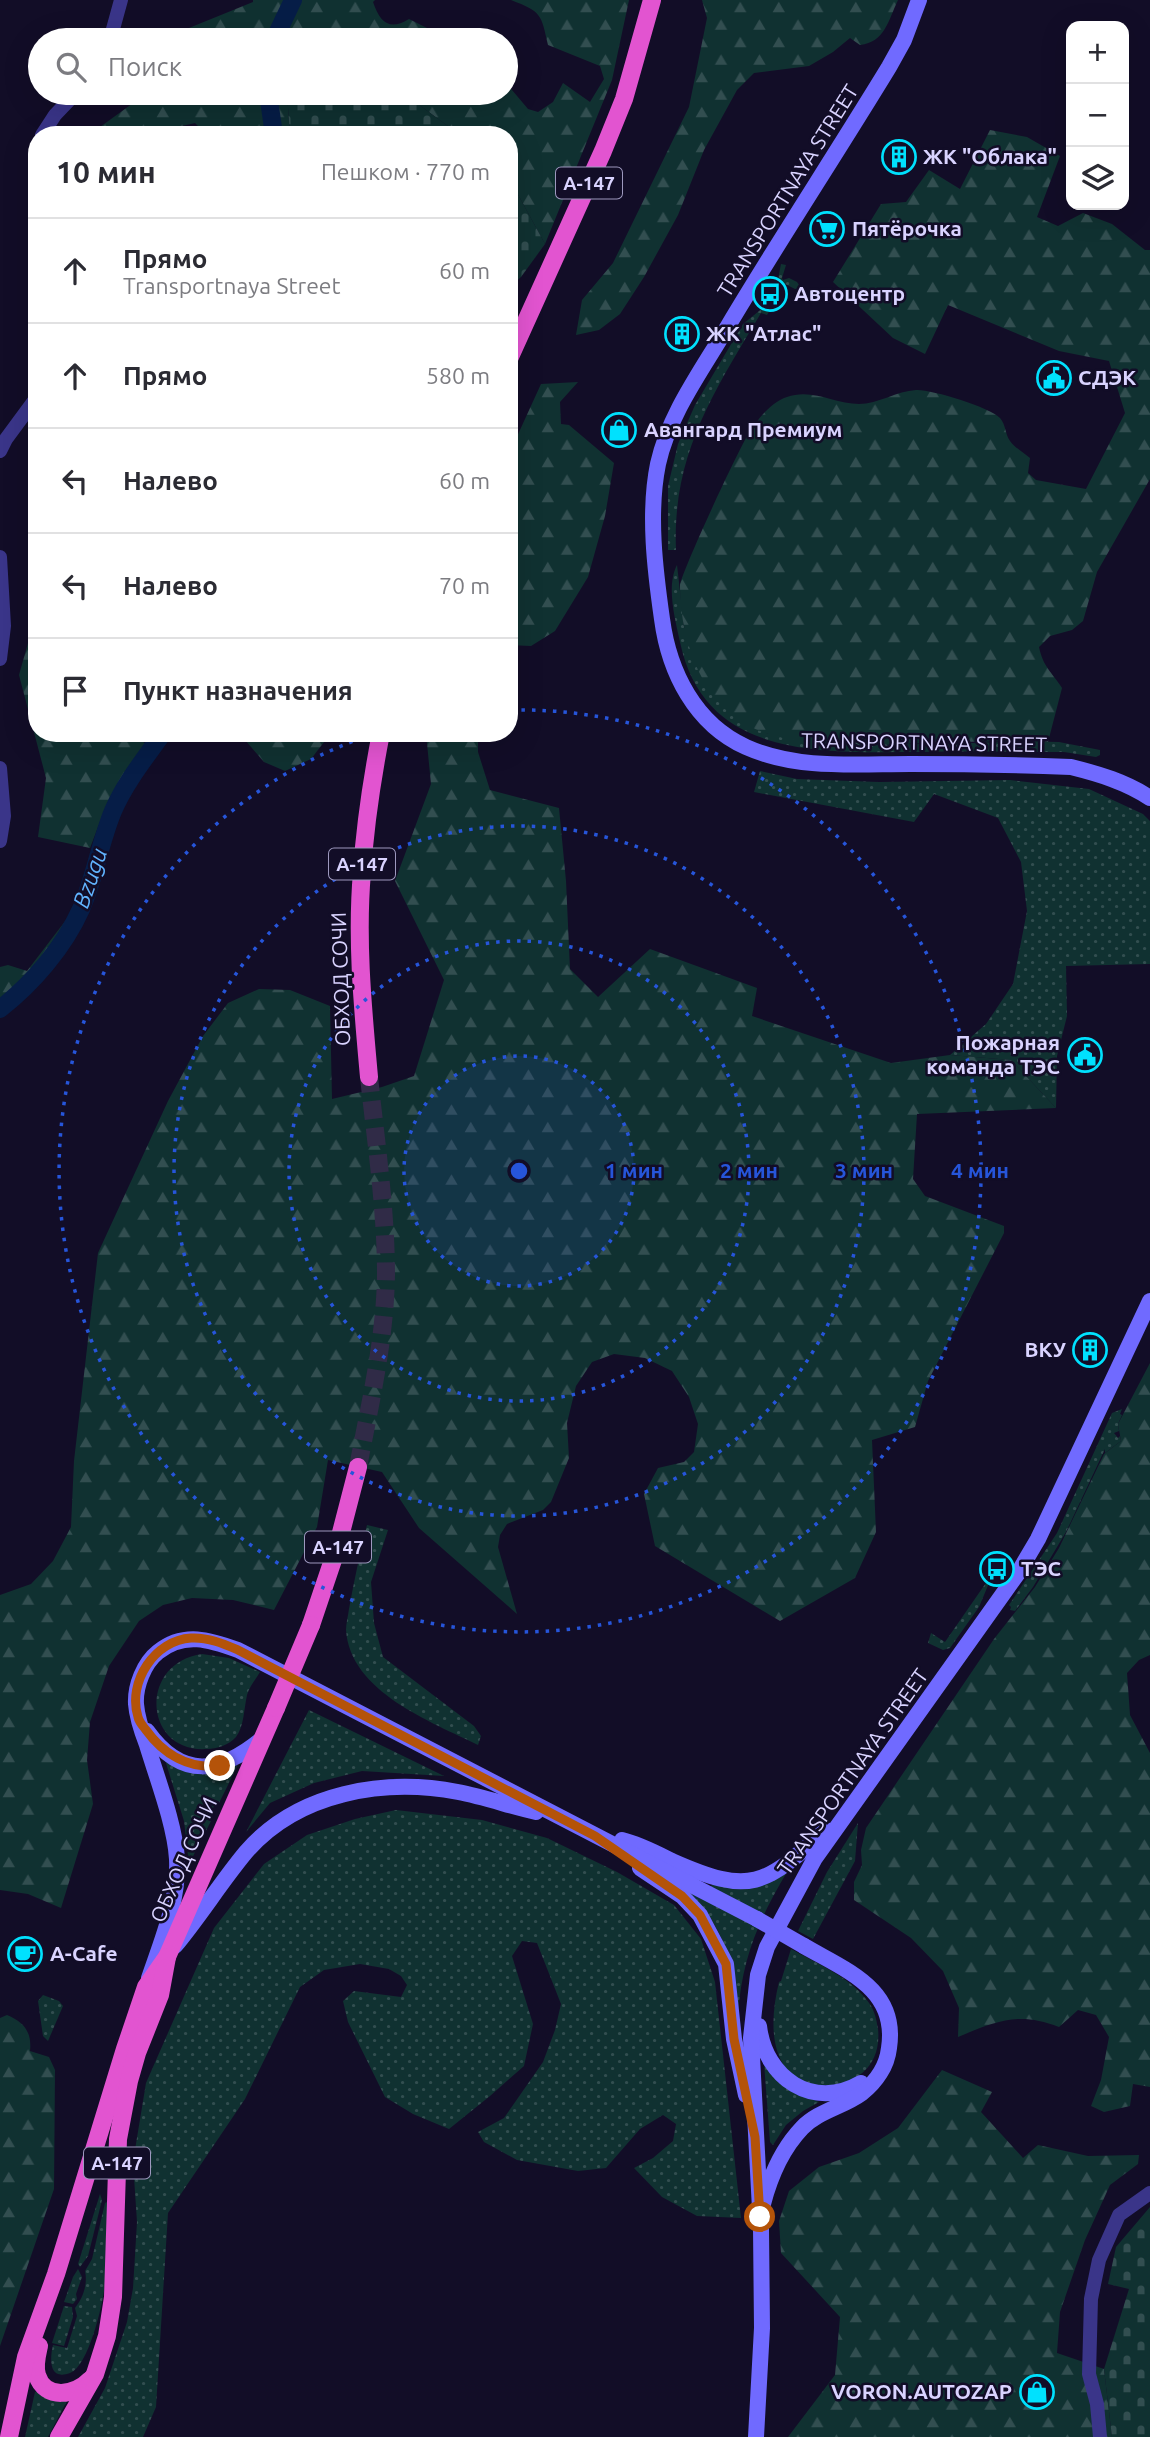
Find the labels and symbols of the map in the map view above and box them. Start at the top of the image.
street label: TRANSPORTNAYA STREET [712,80,863,301]
building icon: ЖК "Облака" [880,138,918,176]
place label: ЖК "Облака" [923,144,1057,168]
road number: А-147 [556,168,622,198]
supermarket icon: Пятёрочка [808,210,846,248]
place label: Пятёрочка [852,216,962,240]
bus stop icon: Автоцентр [751,275,789,313]
place label: Автоцентр [794,281,905,305]
building icon: ЖК "Атлас" [663,315,701,353]
place label: ЖК "Атлас" [706,321,821,345]
public building icon: СДЭК [1035,359,1073,397]
place label: СДЭК [1078,365,1136,389]
shop icon: Авангард Премиум [600,411,638,449]
place label: Авангард Премиум [644,417,842,441]
street label: TRANSPORTNAYA STREET [801,728,1047,756]
water label: Bzugu [68,845,111,911]
road number: А-147 [329,848,395,880]
street label: ОБХОД СОЧИ [326,912,354,1046]
place label: Пожарная команда ТЭС [926,1030,1060,1078]
public building icon: Пожарная команда ТЭС [1066,1036,1104,1074]
text: 1 мин [605,1158,663,1182]
text: 2 мин [720,1158,778,1182]
text: 3 мин [835,1158,893,1182]
text: 4 мин [951,1158,1009,1182]
centre of rings [507,1159,531,1183]
building icon: ВКУ [1071,1331,1109,1369]
place label: ВКУ [1025,1337,1067,1361]
road number: А-147 [305,1532,371,1562]
bus stop icon: ТЭС [978,1550,1016,1588]
place label: ТЭС [1021,1556,1061,1580]
street label: TRANSPORTNAYA STREET [772,1664,933,1879]
route end [204,1750,235,1781]
street label: ОБХОД СОЧИ [145,1793,221,1926]
cafe icon: A-Cafe [6,1935,44,1973]
place label: A-Cafe [50,1941,118,1965]
road number: А-147 [84,2148,150,2178]
route start [744,2201,775,2232]
shop icon: VORON.AUTOZAP [1018,2373,1056,2411]
place label: VORON.AUTOZAP [831,2379,1012,2403]

